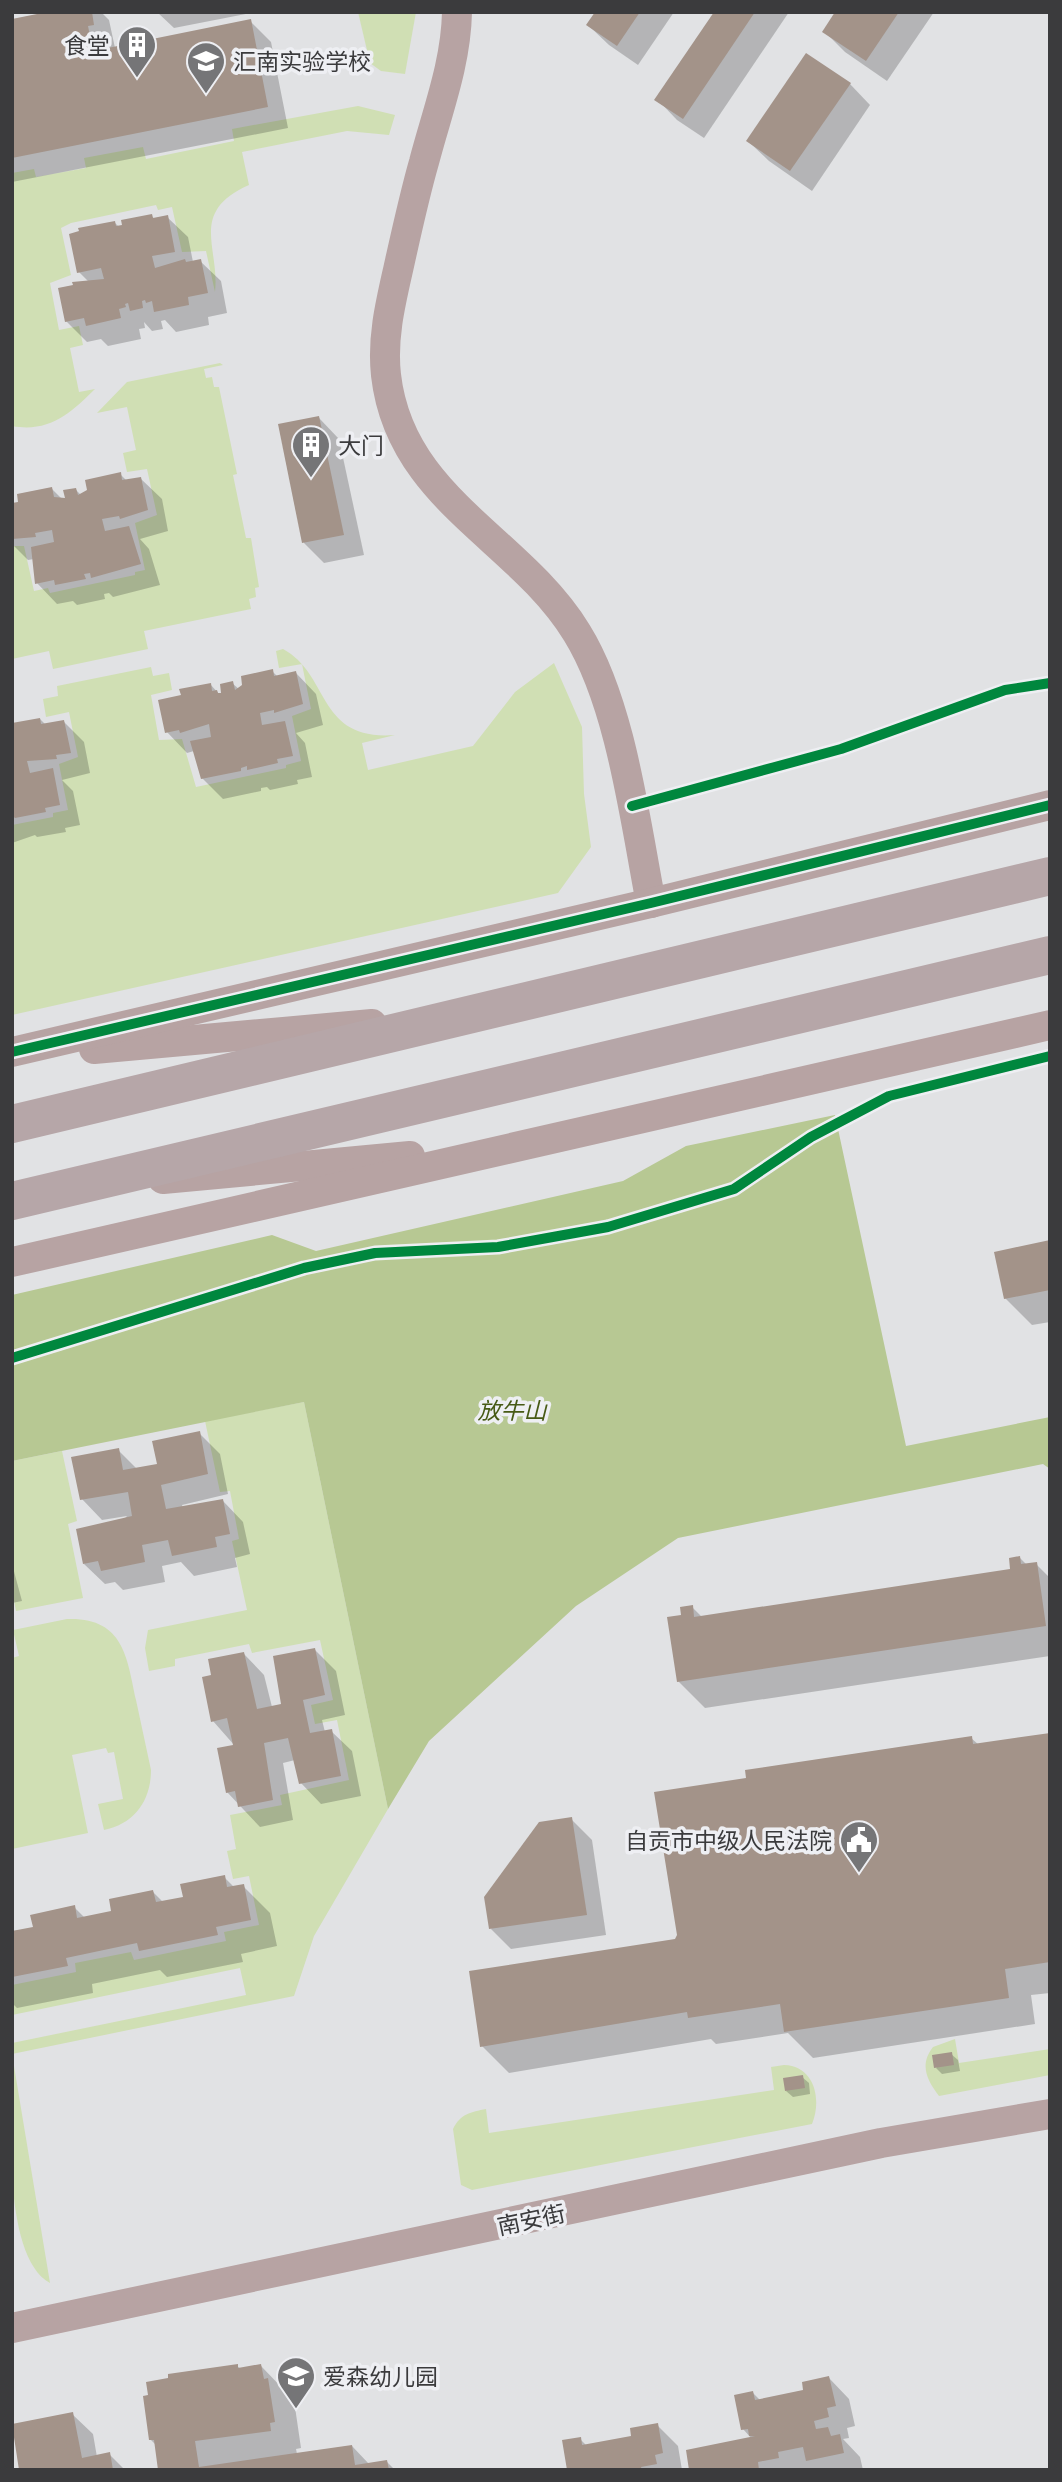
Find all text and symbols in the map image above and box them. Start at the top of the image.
building icon: 食堂 [116,24,158,79]
place label: 食堂 [64,29,110,61]
school or university icon: 汇南实验学校 [185,40,227,95]
place label: 汇南实验学校 [233,45,371,77]
building icon: 大门 [290,424,332,479]
place label: 大门 [338,429,384,461]
park label: 放牛山 [478,1394,549,1426]
public building icon: 自贡市中级人民法院 [838,1819,880,1874]
place label: 自贡市中级人民法院 [625,1824,832,1856]
street label: 南安街 [494,2196,568,2242]
school or university icon: 爱森幼儿园 [275,2355,317,2410]
place label: 爱森幼儿园 [323,2360,438,2392]

